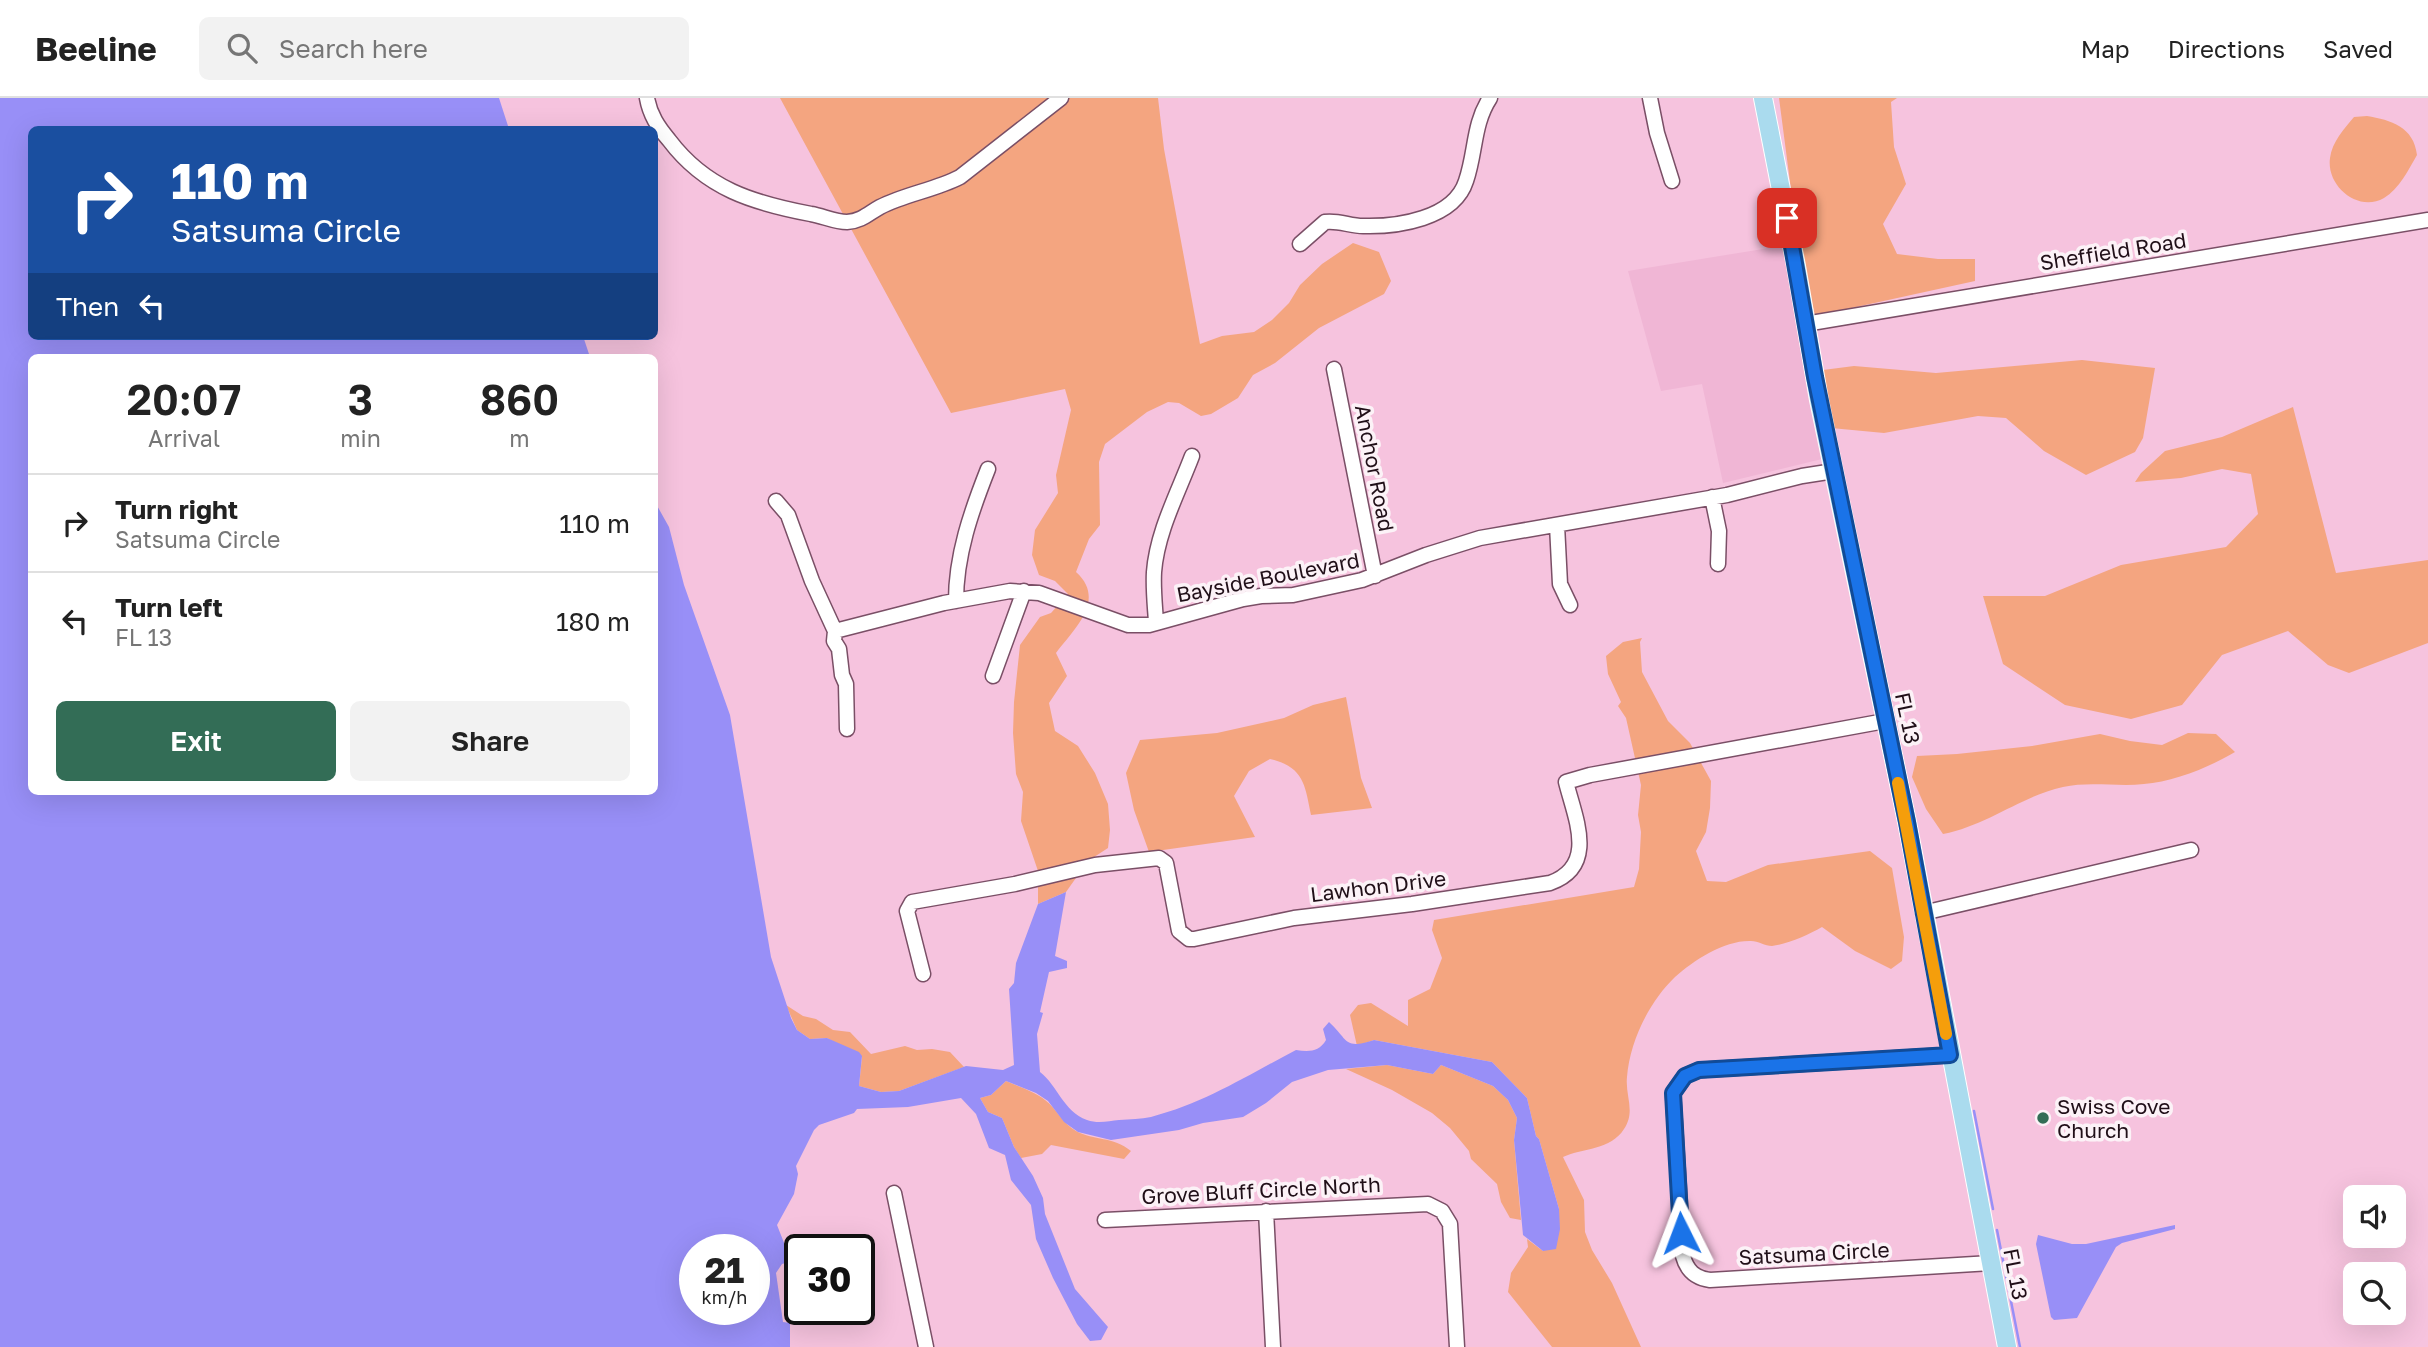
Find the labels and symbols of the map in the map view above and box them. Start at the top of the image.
pin [1757,188,1817,248]
street label: Sheffield Road [2038,227,2188,275]
street label: Anchor Road [1350,402,1400,534]
street label: Bayside Boulevard [1174,547,1362,607]
street label: FL 13 [1890,690,1926,746]
street label: Lawhon Drive [1309,865,1447,907]
place label: Swiss Cove Church [2057,1093,2170,1143]
marker: Swiss Cove Church [2035,1110,2051,1126]
street label: Grove Bluff Circle North [1141,1171,1381,1209]
position arrow [1644,1196,1718,1270]
speed limit sign: 30 [784,1234,875,1325]
street label: Satsuma Circle [1738,1236,1890,1270]
street label: FL 13 [1998,1246,2034,1302]

